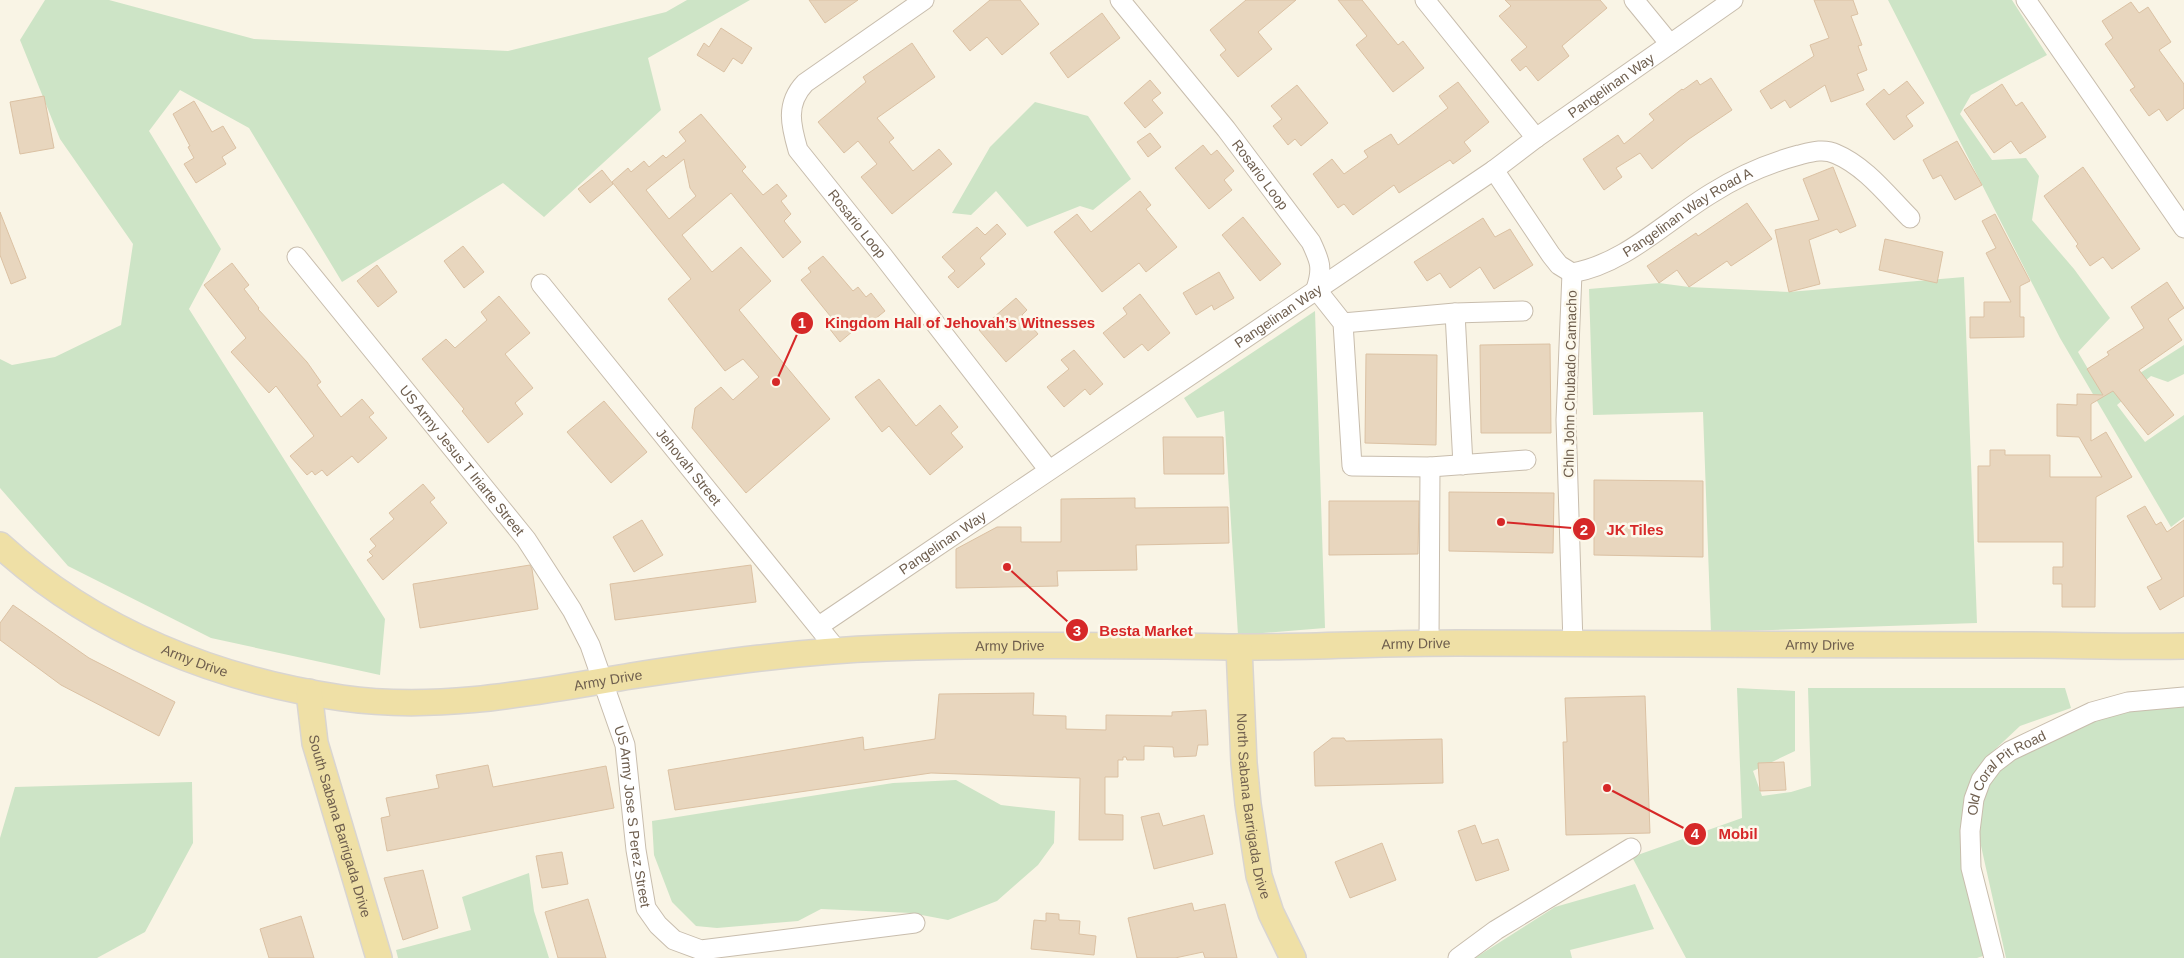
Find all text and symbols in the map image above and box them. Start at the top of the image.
street label: Pangelinan Way [1565,50,1657,121]
street label: Rosario Loop [1229,136,1292,213]
street label: Pangelinan Way Road A [1620,164,1755,260]
street label: Rosario Loop [825,186,890,261]
street label: Pangelinan Way [1232,281,1325,351]
street label: Chln John Chubado Camacho [1560,290,1580,478]
callout: Kingdom Hall of Jehovah’s Witnesses [790,308,1105,338]
text: 1 [798,314,806,331]
text: Kingdom Hall of Jehovah’s Witnesses [825,314,1095,331]
street label: US Army Jesus T Iriarte Street [396,382,528,539]
street label: Jehovah Street [653,425,725,508]
street label: Pangelinan Way [896,508,989,578]
callout: JK Tiles [1571,514,1674,544]
text: 2 [1580,521,1588,538]
text: JK Tiles [1606,521,1664,538]
callout: Besta Market [1064,615,1202,645]
text: 3 [1073,622,1081,639]
text: Besta Market [1099,622,1193,639]
street label: Army Drive [1381,635,1451,652]
street label: Army Drive [975,637,1045,654]
street label: Army Drive [1785,637,1855,653]
street label: Army Drive [159,641,230,680]
street label: Army Drive [573,666,644,694]
street label: North Sabana Barrigada Drive [1234,713,1274,901]
street label: US Army Jose S Perez Street [611,723,654,909]
street label: Old Coral Pit Road [1964,727,2048,816]
street label: South Sabana Barrigada Drive [306,734,375,920]
callout: Mobil [1683,819,1767,849]
text: 4 [1691,825,1700,842]
text: Mobil [1718,825,1758,842]

